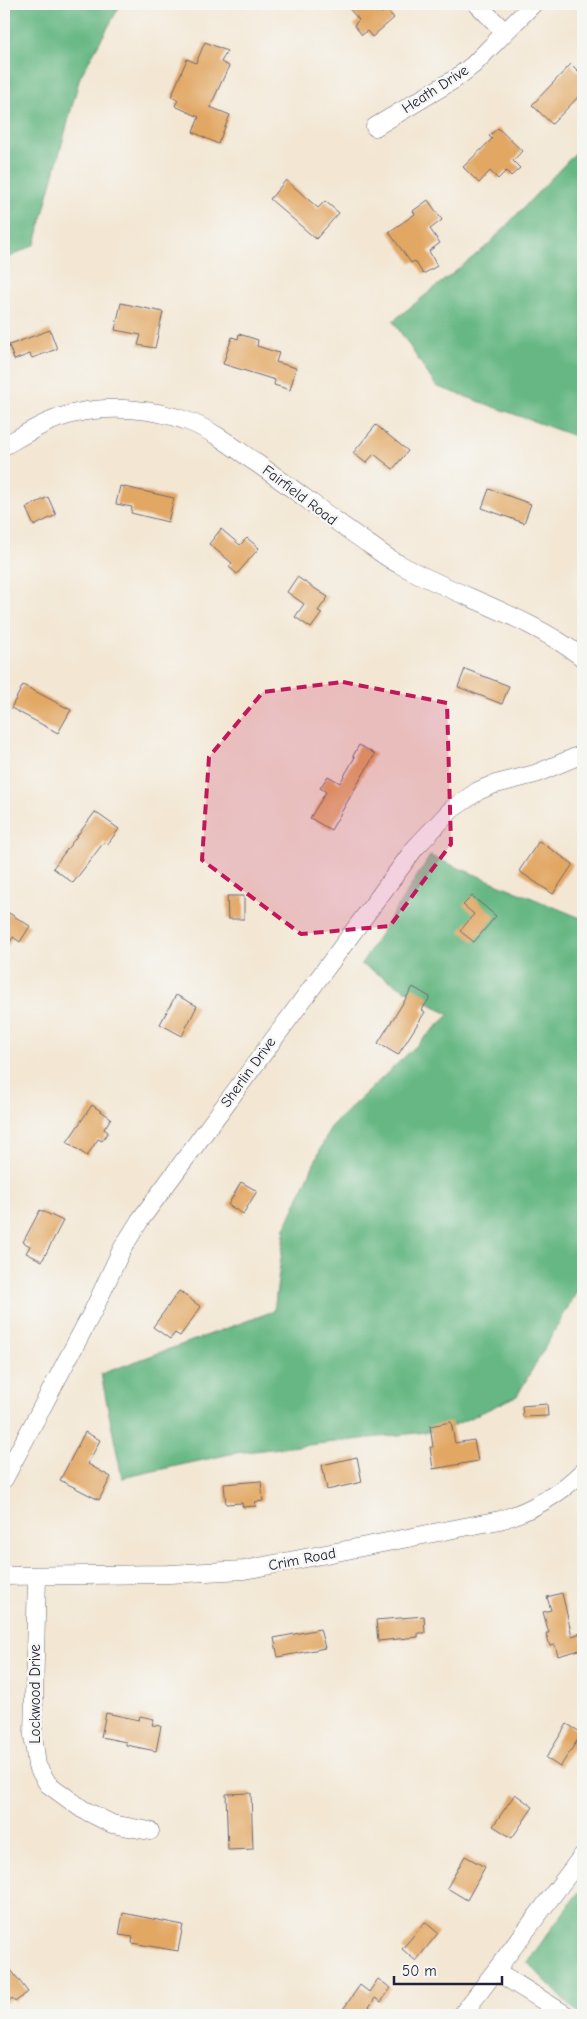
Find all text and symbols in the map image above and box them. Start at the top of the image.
street label: Heath Drive [398,61,472,117]
street label: Fairfield Road [259,461,341,529]
street label: Sherlin Drive [217,1033,280,1110]
street label: Crim Road [267,1544,337,1574]
street label: Lockwood Drive [26,1644,44,1744]
scale bar [394,1954,502,1986]
text: 50 m [402,1962,437,1980]

